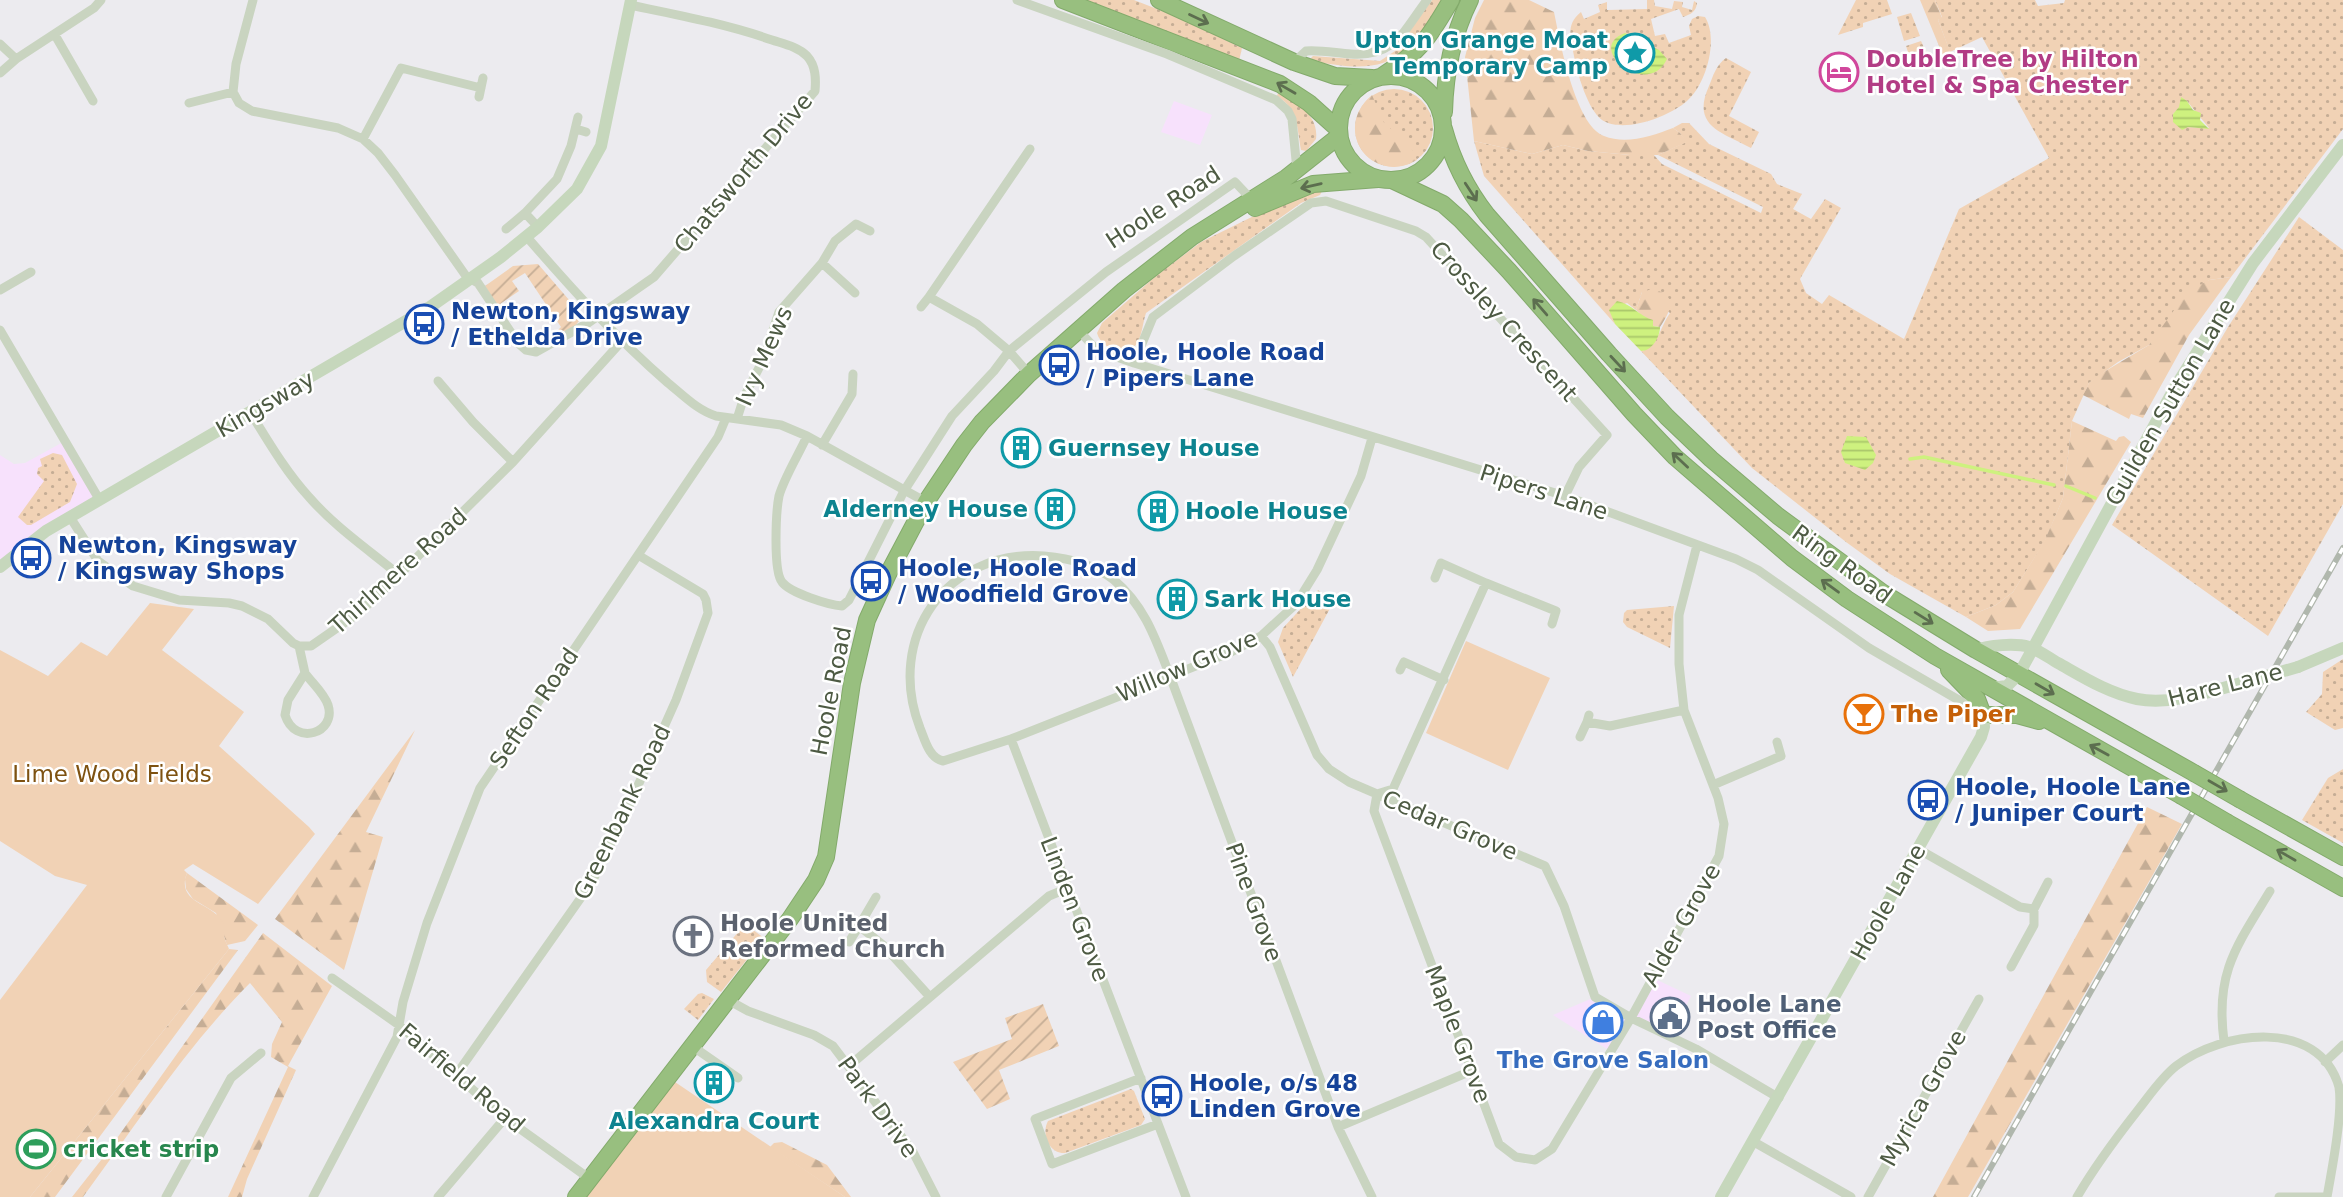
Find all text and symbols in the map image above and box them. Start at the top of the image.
one-way arrow [1188,13,1209,26]
place label: Upton Grange Moat Temporary Camp [1354,27,1608,79]
place icon: Upton Grange Moat Temporary Camp [1614,32,1656,74]
place label: DoubleTree by Hilton Hotel & Spa Chester [1866,46,2139,98]
hotel icon: DoubleTree by Hilton Hotel & Spa Chester [1818,51,1860,93]
one-way arrow [1276,81,1296,95]
street label: Chatsworth Drive [669,88,817,258]
street label: Hoole Road [1101,160,1225,254]
one-way arrow [1300,180,1323,193]
one-way arrow [1464,181,1478,201]
street label: Crossley Crescent [1425,236,1583,406]
street label: Guilden Sutton Lane [2100,294,2240,510]
place label: Newton, Kingsway / Ethelda Drive [451,298,690,350]
one-way arrow [1532,299,1548,317]
street label: Ivy Mews [731,302,797,410]
bus stop icon: Newton, Kingsway / Ethelda Drive [403,303,445,345]
place label: Hoole, Hoole Road / Pipers Lane [1086,339,1325,391]
bus stop icon: Hoole, Hoole Road / Pipers Lane [1038,344,1080,386]
one-way arrow [1610,355,1627,372]
street label: Kingsway [211,365,319,443]
building icon: Guernsey House [1000,427,1042,469]
place label: Guernsey House [1048,435,1260,461]
one-way arrow [1671,452,1688,469]
street label: Pipers Lane [1477,459,1611,525]
building icon: Alderney House [1034,488,1076,530]
building icon: Hoole House [1137,490,1179,532]
place label: Alderney House [823,496,1028,522]
place label: Hoole House [1185,498,1348,524]
street label: Thirlmere Road [323,503,472,640]
street label: Ring Road [1787,519,1897,609]
place label: Newton, Kingsway / Kingsway Shops [58,532,297,584]
bus stop icon: Newton, Kingsway / Kingsway Shops [10,537,52,579]
place label: Hoole, Hoole Road / Woodfield Grove [898,555,1137,607]
bus stop icon: Hoole, Hoole Road / Woodfield Grove [850,560,892,602]
building icon: Sark House [1156,578,1198,620]
one-way arrow [1821,579,1840,593]
place label: Sark House [1204,586,1351,612]
one-way arrow [1914,611,1934,625]
street label: Hoole Road [806,624,856,758]
street label: Willow Grove [1113,625,1261,707]
street label: Sefton Road [484,643,584,773]
street label: Hare Lane [2165,658,2285,712]
one-way arrow [2035,682,2055,696]
bar icon: The Piper [1843,693,1885,735]
place label: The Piper [1891,701,2015,727]
street label: Greenbank Road [568,720,676,904]
one-way arrow [2090,743,2110,757]
park label: Lime Wood Fields [12,761,212,787]
place label: Hoole, Hoole Lane / Juniper Court [1955,774,2191,826]
bus stop icon: Hoole, Hoole Lane / Juniper Court [1907,779,1949,821]
one-way arrow [2207,779,2227,793]
street label: Cedar Grove [1379,785,1521,865]
street label: Linden Grove [1035,833,1115,985]
street label: Pine Grove [1221,839,1287,965]
street label: Hoole Lane [1845,839,1931,965]
one-way arrow [2276,848,2296,862]
street label: Alder Grove [1637,859,1725,991]
place label: Hoole United Reformed Church [720,910,945,962]
church icon: Hoole United Reformed Church [672,915,714,957]
street label: Maple Grove [1420,962,1496,1106]
place label: Hoole Lane Post Office [1697,991,1842,1043]
public building icon: Hoole Lane Post Office [1649,996,1691,1038]
shop icon: The Grove Salon [1582,1001,1624,1043]
street label: Fairfield Road [394,1018,530,1138]
street label: Myrica Grove [1875,1025,1971,1171]
place label: The Grove Salon [1497,1047,1709,1073]
street label: Park Drive [833,1051,923,1163]
building icon: Alexandra Court [693,1062,735,1104]
place label: Hoole, o/s 48 Linden Grove [1189,1070,1361,1122]
bus stop icon: Hoole, o/s 48 Linden Grove [1141,1075,1183,1117]
place label: Alexandra Court [609,1108,819,1134]
sports icon: cricket strip [15,1128,57,1170]
place label: cricket strip [63,1136,219,1162]

